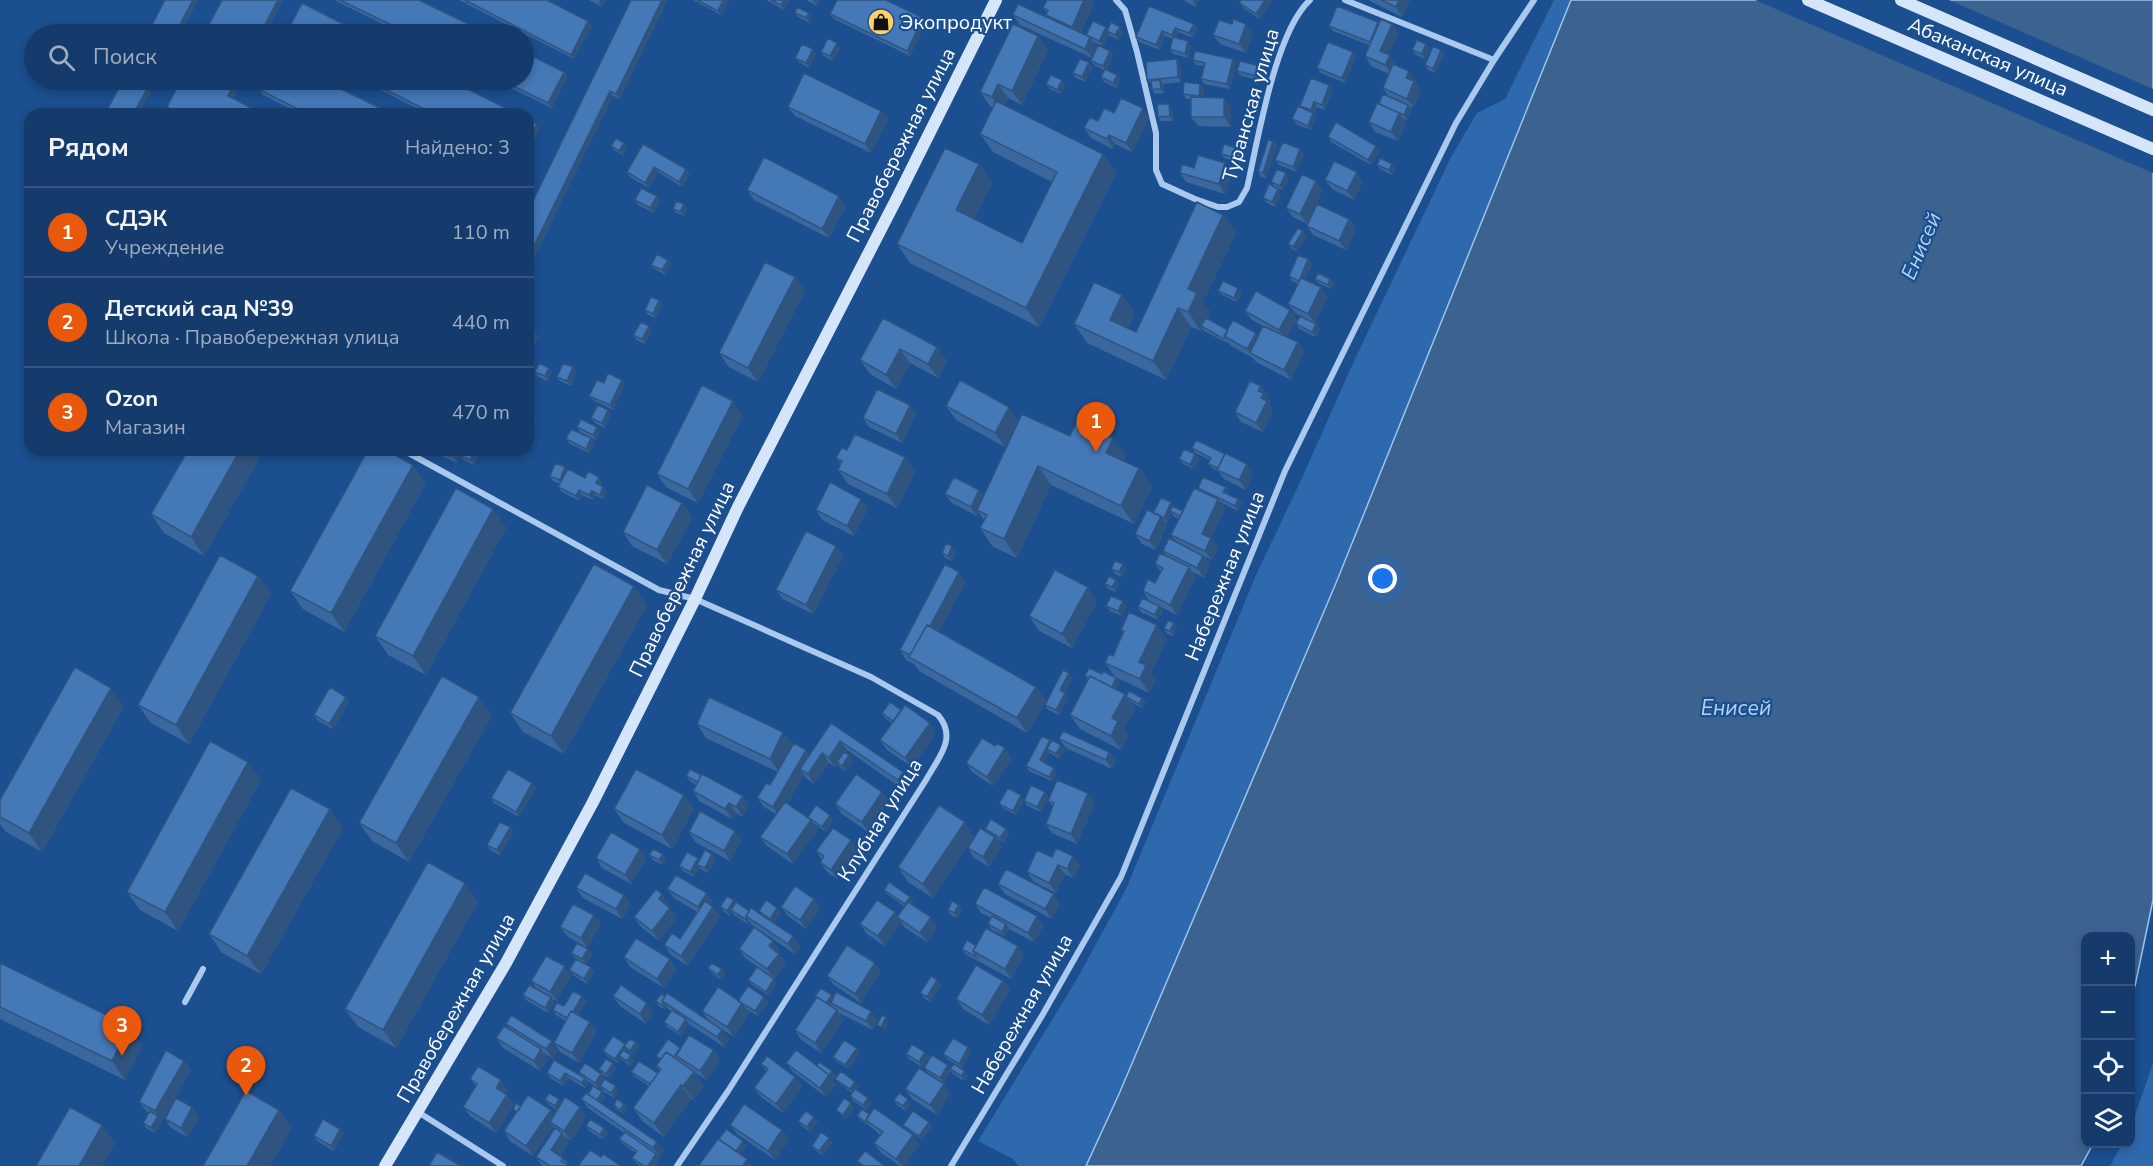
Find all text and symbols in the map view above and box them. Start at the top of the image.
shop icon: Экопродукт [866,7,896,37]
place label: Экопродукт [900,9,1012,36]
street label: Абаканская улица [1904,11,2072,103]
search box [24,24,534,90]
street label: Туранская улица [1216,25,1286,185]
icon: search [45,41,78,74]
text: Поиск [93,42,157,72]
street label: Правобережная улица [840,43,962,247]
text: Рядом [48,130,129,165]
text: Найдено: 3 [405,134,510,161]
text: СДЭК [105,204,167,234]
water label: Енисей [1894,208,1948,284]
text: 1 [62,219,74,246]
text: 110 m [452,219,510,246]
text: Учреждение [105,234,224,261]
text: Детский сад №39 [105,294,294,324]
text: 2 [62,309,74,336]
text: 440 m [452,309,510,336]
text: Школа · Правобережная улица [105,324,400,351]
text: Ozon [105,384,158,414]
text: 3 [62,399,74,426]
text: 470 m [452,399,510,426]
pin: 1 [1076,402,1116,452]
text: Магазин [105,414,186,441]
street label: Правобережная улица [623,477,741,681]
street label: Набережная улица [1179,487,1271,665]
your location [1368,564,1397,593]
water label: Енисей [1701,694,1771,722]
street label: Клубная улица [831,753,929,887]
street label: Правобережная улица [391,908,521,1108]
street label: Набережная улица [965,929,1079,1099]
map controls [2081,932,2135,1148]
button: + [2081,932,2135,986]
button: − [2081,986,2135,1040]
pin: 3 [102,1006,142,1056]
button: locate [2081,1040,2135,1094]
pin: 2 [226,1046,266,1096]
button: layers [2081,1094,2135,1148]

